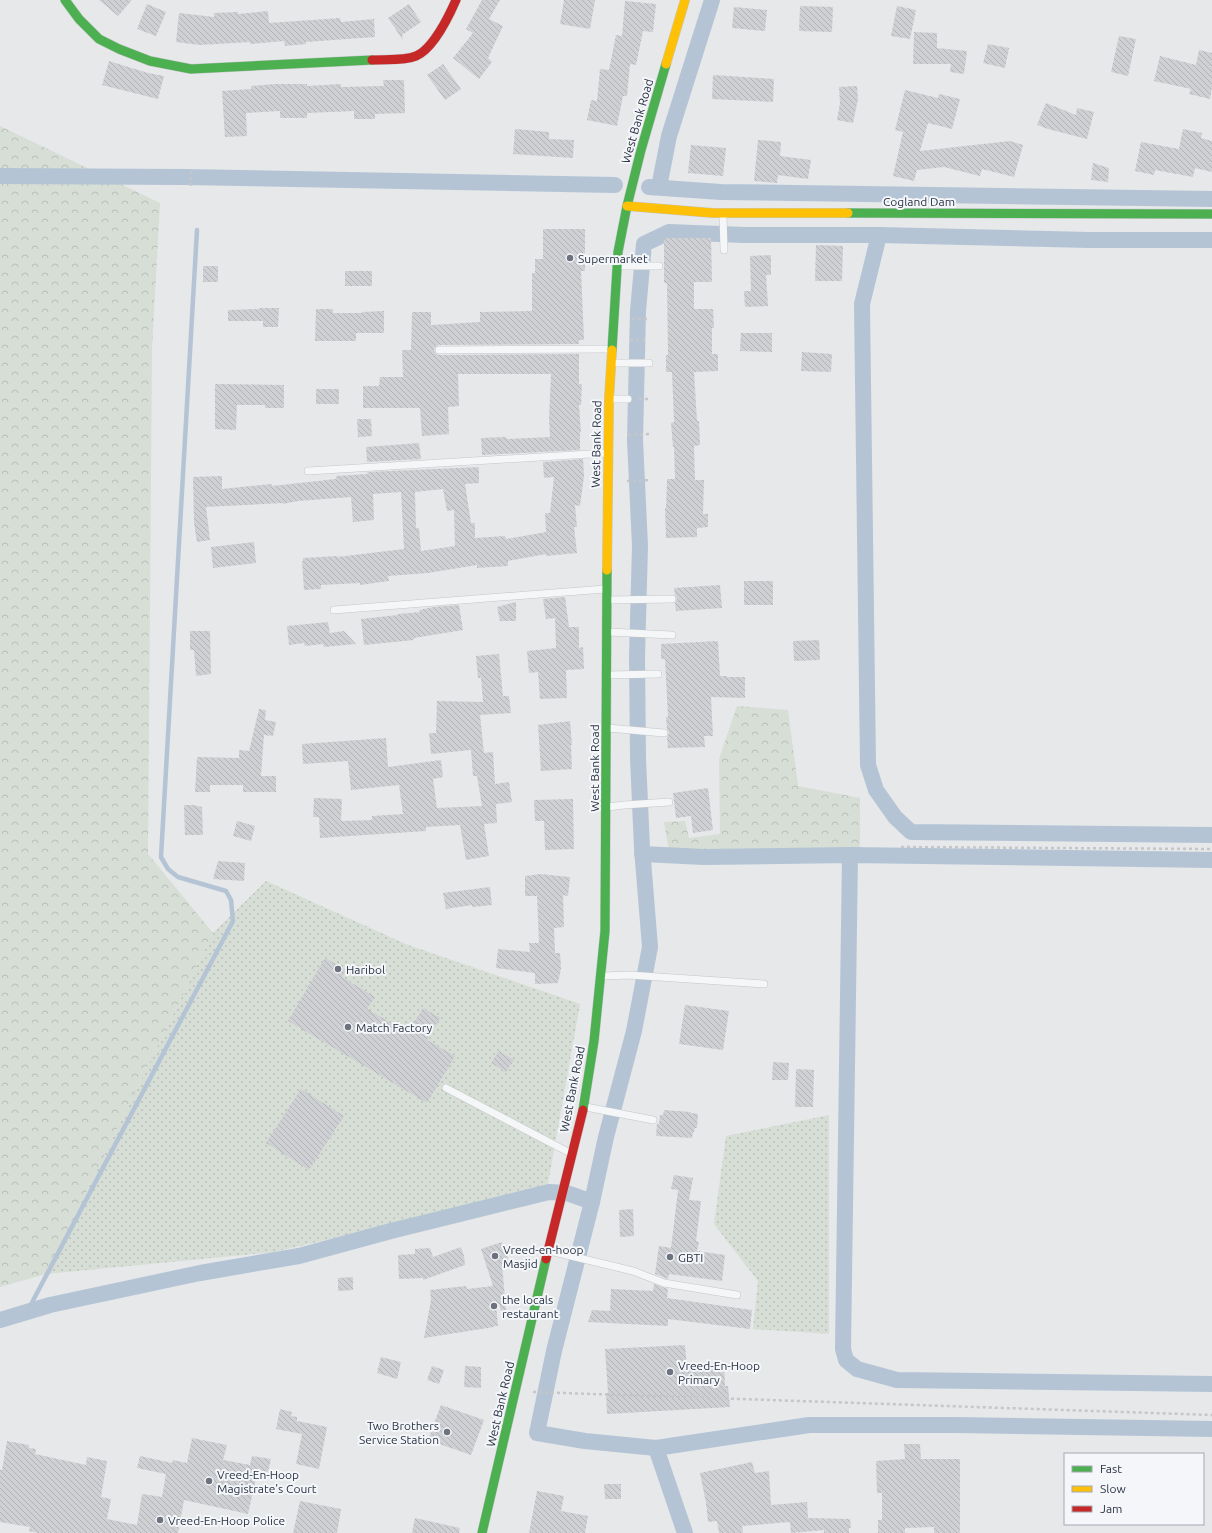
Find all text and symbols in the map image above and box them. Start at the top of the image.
street label: West Bank Road [619,77,655,165]
street label: Cogland Dam [883,195,955,208]
place label: Supermarket [578,252,648,265]
marker: Supermarket [565,253,575,263]
street label: West Bank Road [589,400,603,488]
street label: West Bank Road [588,724,601,812]
place label: Haribol [346,963,385,976]
marker: Haribol [333,964,343,974]
place label: Match Factory [356,1021,433,1034]
marker: Match Factory [343,1022,353,1032]
street label: West Bank Road [557,1045,587,1133]
place label: Vreed-en-hoop Masjid [503,1243,584,1270]
marker: Vreed-en-hoop Masjid [490,1251,500,1261]
place label: GBTI [678,1251,703,1264]
marker: GBTI [665,1252,675,1262]
place label: the locals restaurant [502,1293,559,1320]
marker: the locals restaurant [489,1301,499,1311]
place label: Vreed-En-Hoop Primary [678,1359,760,1386]
street label: West Bank Road [484,1360,516,1448]
marker: Vreed-En-Hoop Primary [665,1367,675,1377]
place label: Two Brothers Service Station [359,1419,439,1446]
marker: Two Brothers Service Station [442,1427,452,1437]
legend [1064,1453,1204,1525]
text: Fast [1100,1462,1122,1475]
place label: Vreed-En-Hoop Magistrate's Court [217,1468,317,1495]
marker: Vreed-En-Hoop Magistrate's Court [204,1476,214,1486]
text: Slow [1100,1482,1126,1495]
text: Jam [1100,1502,1122,1515]
place label: Vreed-En-Hoop Police [168,1514,285,1527]
marker: Vreed-En-Hoop Police [155,1515,165,1525]

